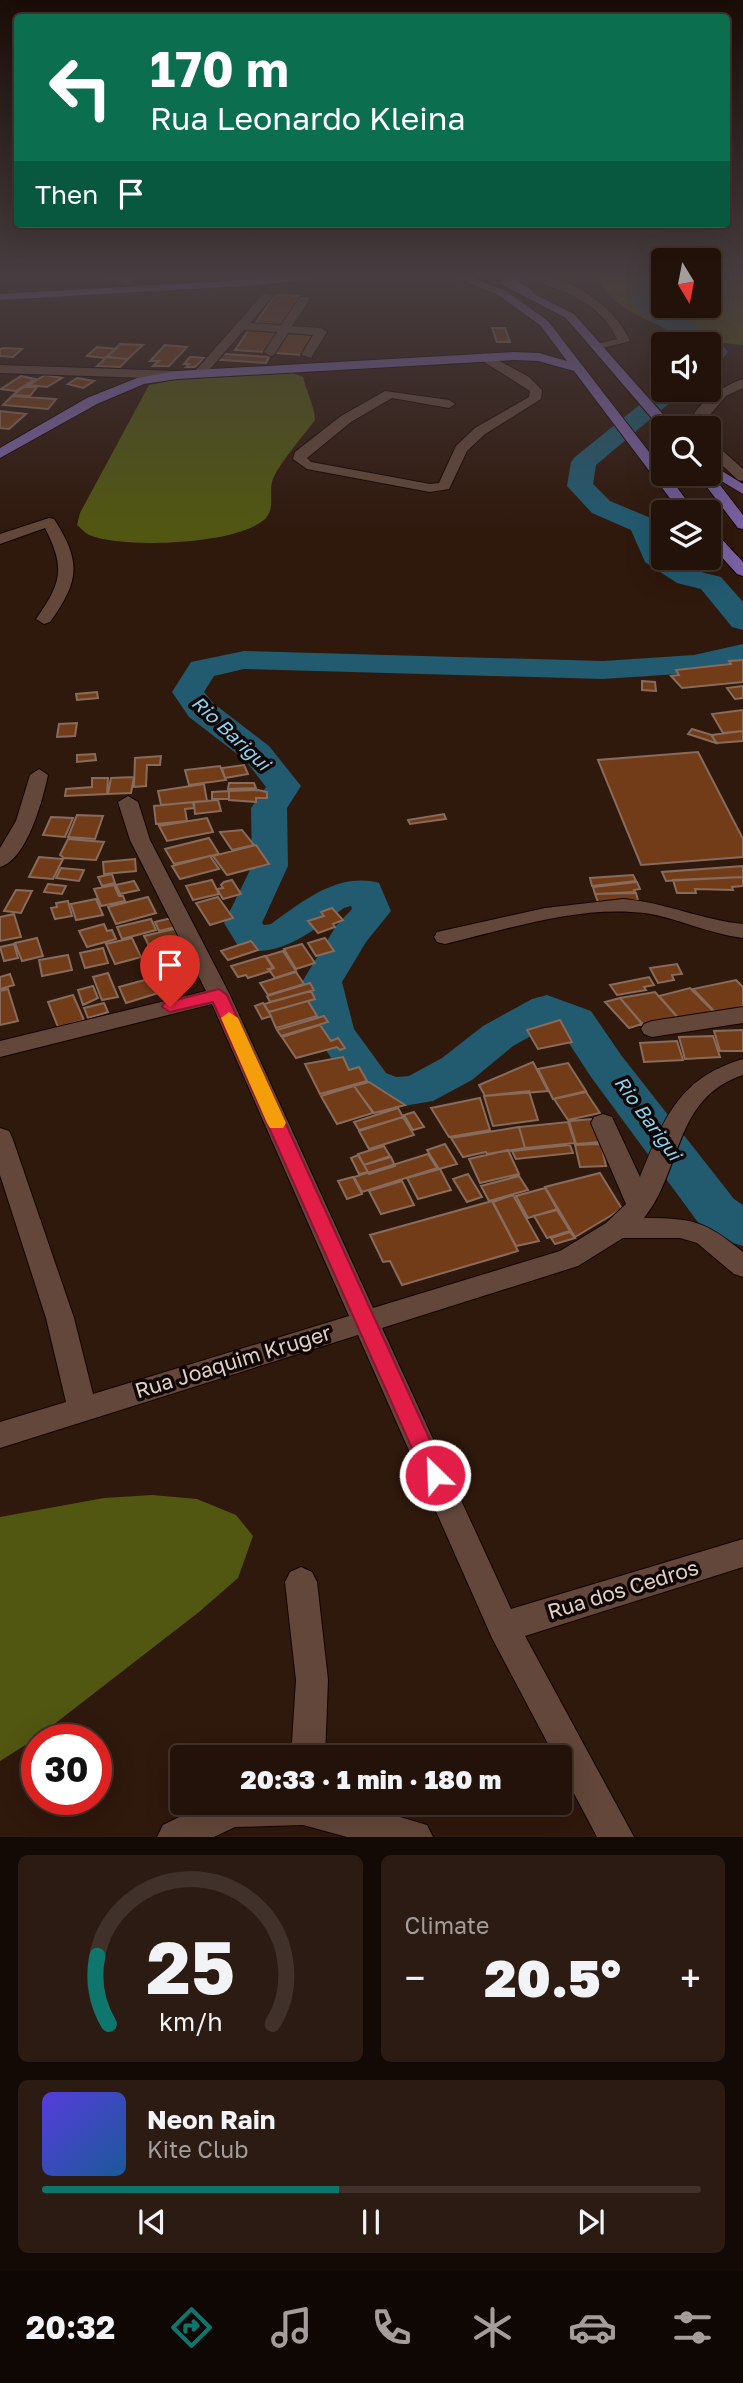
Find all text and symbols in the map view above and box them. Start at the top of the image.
text: 170 m [150,39,289,98]
icon: left [35,42,126,133]
text: Rua Leonardo Kleina [150,99,466,137]
icon: arrive [112,175,150,213]
text: Then [35,179,98,210]
north arrow [651,248,721,318]
map controls [651,248,721,570]
button: sound [651,332,721,402]
button: search [651,416,721,486]
button: layers [651,500,721,570]
water label: Rio Barigui [188,691,277,776]
pin [140,935,200,1007]
icon: arrive [151,946,189,984]
water label: Rio Barigui [610,1071,688,1166]
street label: Rua Joaquim Kruger [132,1319,334,1403]
position arrow [398,1438,472,1512]
street label: Rua dos Cedros [544,1554,701,1624]
speed limit sign: 30 [21,1724,112,1815]
text: 20:33 · 1 min · 180 m [241,1764,501,1795]
text: Climate [405,1911,489,1939]
text: 25 [146,1924,235,2011]
text: 20.5° [484,1946,621,2008]
text: − [405,1955,425,2000]
text: + [680,1955,701,2000]
text: km/h [158,2006,222,2037]
text: Neon Rain [147,2104,276,2135]
text: Kite Club [147,2135,248,2163]
icon: previous [133,2203,171,2241]
icon: pause [352,2203,390,2241]
icon: next [572,2203,610,2241]
icon: directions [167,2303,216,2352]
icon: music [267,2303,316,2352]
icon: phone [367,2303,416,2352]
icon: climate [468,2303,517,2352]
icon: car [568,2303,617,2352]
icon: filters [668,2303,717,2352]
text: 20:32 [26,2308,115,2346]

